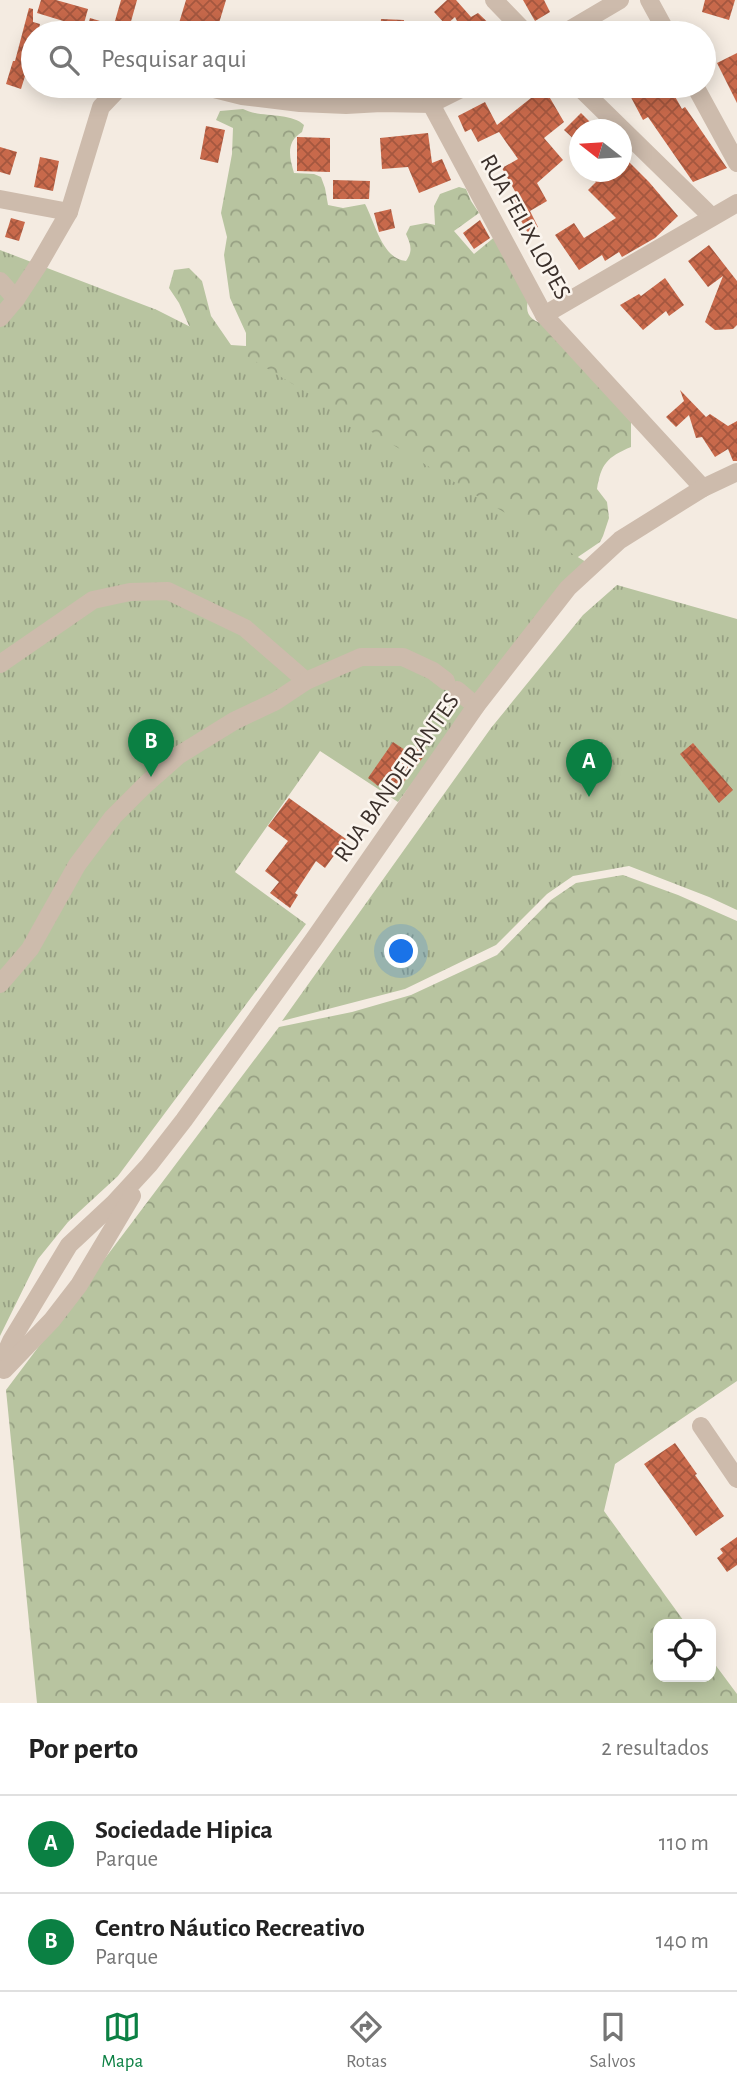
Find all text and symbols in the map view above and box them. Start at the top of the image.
search box [21,21,716,98]
icon: search [45,41,83,79]
text: Pesquisar aqui [101,46,247,72]
north arrow [569,119,632,182]
street label: RUA FELIX LOPES [475,150,575,304]
street label: RUA BANDEIRANTES [330,689,464,867]
pin: B [128,719,174,777]
pin: A [566,739,612,797]
your location [384,934,418,968]
map controls [653,1619,716,1682]
button: locate [653,1619,716,1682]
text: Por perto [28,1734,138,1764]
text: 2 resultados [601,1737,709,1760]
text: Sociedade Hipica [95,1817,273,1843]
text: A [44,1832,58,1855]
text: 110 m [659,1832,709,1855]
text: Parque [95,1848,158,1871]
text: Centro Náutico Recreativo [95,1915,365,1941]
text: B [44,1930,58,1953]
text: 140 m [656,1930,709,1953]
text: Parque [95,1946,158,1969]
tab: Mapa [101,2008,143,2073]
tab: Rotas [346,2008,387,2073]
tab: Salvos [590,2008,636,2073]

